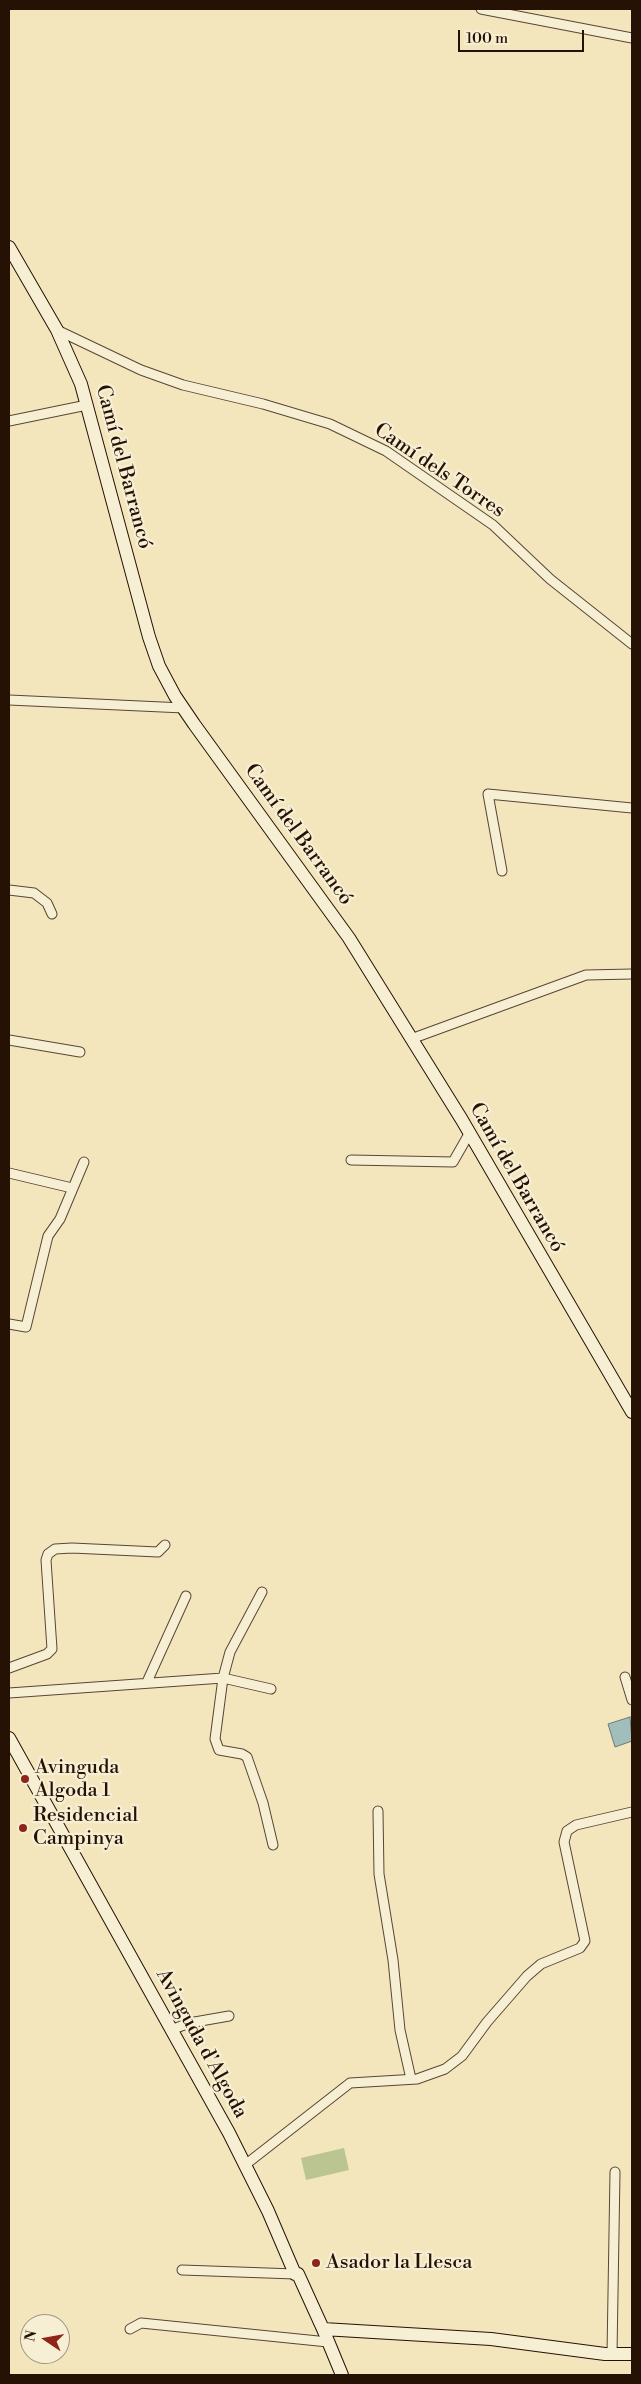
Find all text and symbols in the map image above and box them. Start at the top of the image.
scale bar [461,20,587,52]
text: 100 m [466,29,508,48]
street label: Camí del Barrancó [90,382,156,552]
street label: Camí dels Torres [369,418,509,524]
street label: Camí del Barrancó [239,760,357,910]
street label: Camí del Barrancó [463,1099,569,1257]
place label: Avinguda Algoda 1 [35,1756,119,1803]
marker: Avinguda Algoda 1 [19,1773,31,1785]
place label: Residencial Campinya [33,1804,138,1851]
marker: Residencial Campinya [17,1822,29,1834]
street label: Avinguda d'Algoda [150,1965,252,2123]
place label: Asador la Llesca [326,2251,472,2275]
marker: Asador la Llesca [310,2257,322,2269]
north arrow [20,2314,70,2364]
text: N [21,2329,41,2343]

